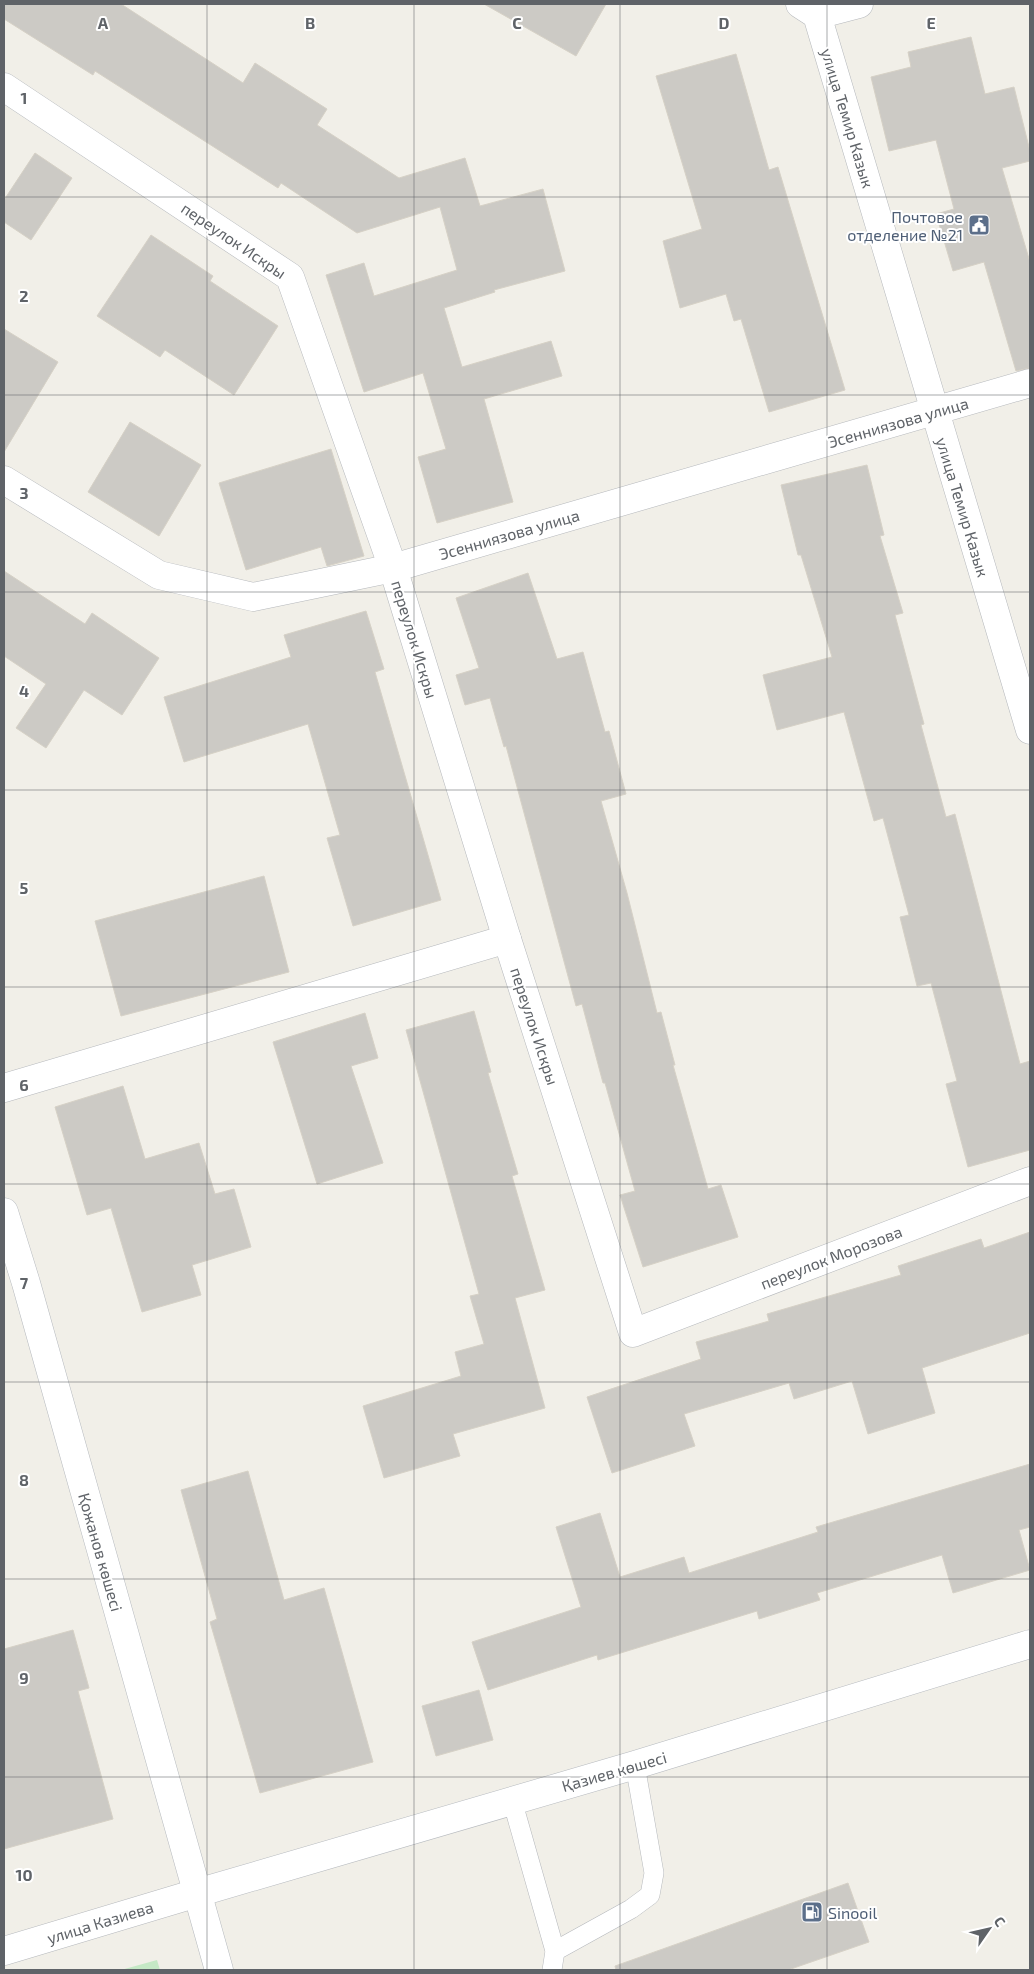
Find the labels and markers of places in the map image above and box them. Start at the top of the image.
place label: Почтовое отделение №21 [847,207,963,244]
public building icon: Почтовое отделение №21 [967,213,991,237]
fuel station icon: Sinooil [800,1900,824,1924]
place label: Sinooil [828,1903,877,1922]

